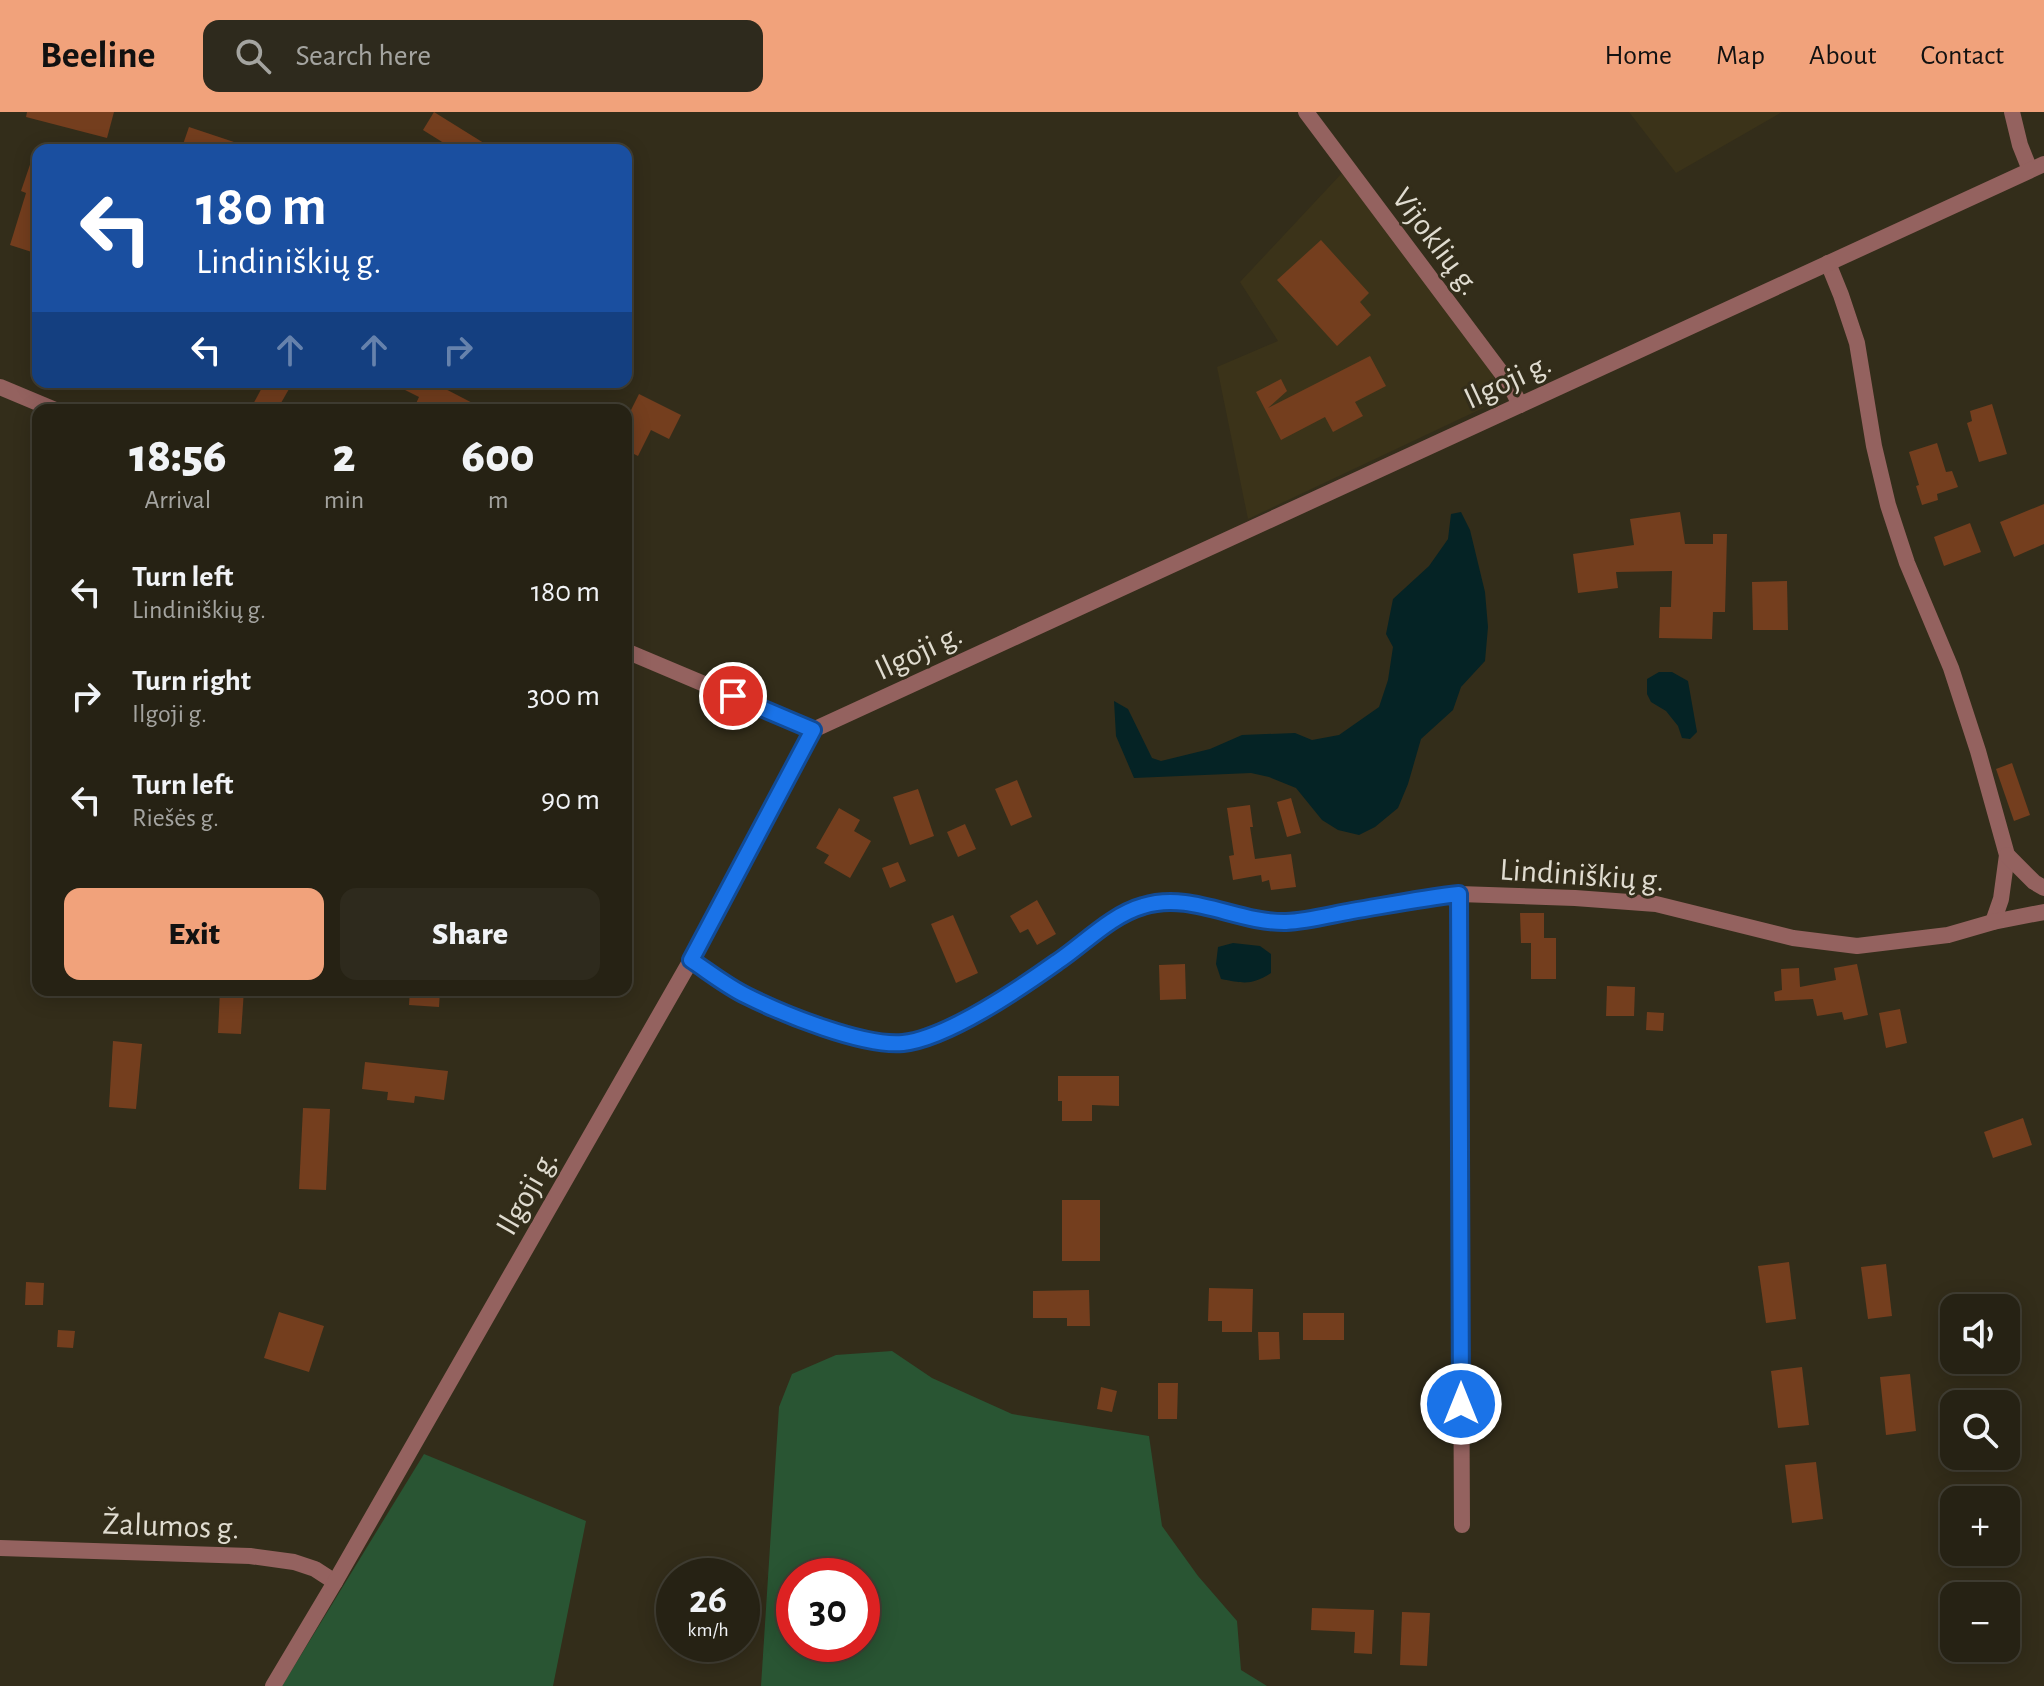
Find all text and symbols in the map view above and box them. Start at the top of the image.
search box [203,20,763,92]
icon: search [231,34,275,78]
text: Beeline [40,37,155,75]
text: Search here [295,41,431,71]
text: Home [1605,42,1672,70]
text: Map [1716,42,1765,70]
text: About [1809,42,1877,70]
text: Contact [1921,42,2004,70]
icon: left [64,176,168,280]
text: 180 m [196,179,327,235]
street label: Vijoklių g. [1385,182,1487,302]
text: Lindiniškių g. [196,244,381,280]
icon: left [184,328,228,372]
icon: ahead [268,328,312,372]
icon: ahead [352,328,396,372]
icon: right [436,328,480,372]
street label: Ilgoji g. [1459,347,1556,415]
text: 18:56 [129,433,226,481]
text: 2 [332,433,355,481]
text: 600 [462,433,535,481]
text: Arrival [144,487,211,513]
text: min [324,487,364,513]
text: m [488,487,509,513]
text: Turn left [132,562,233,592]
icon: left [64,570,108,614]
text: 180 m [531,577,600,607]
text: Lindiniškių g. [132,597,266,623]
street label: Ilgoji g. [870,618,967,686]
pin [699,662,767,730]
text: Turn right [132,666,251,696]
icon: right [64,674,108,718]
icon: arrive [711,674,755,718]
text: 300 m [527,681,600,711]
text: Ilgoji g. [132,701,207,727]
text: Turn left [132,770,233,800]
icon: left [64,778,108,822]
text: 90 m [541,785,600,815]
text: Riešės g. [132,805,219,831]
street label: Lindiniškių g. [1499,853,1665,898]
button: Exit [64,888,324,980]
button: Share [340,888,600,980]
street label: Ilgoji g. [490,1145,564,1240]
map controls [1940,1294,2020,1662]
button: sound [1940,1294,2020,1374]
position arrow [1419,1362,1503,1446]
button: search [1940,1390,2020,1470]
button: + [1940,1486,2020,1566]
street label: Žalumos g. [102,1506,240,1544]
speed limit sign: 30 [776,1558,880,1662]
text: 26 [689,1580,727,1620]
button: − [1940,1582,2020,1662]
text: km/h [687,1620,729,1640]

